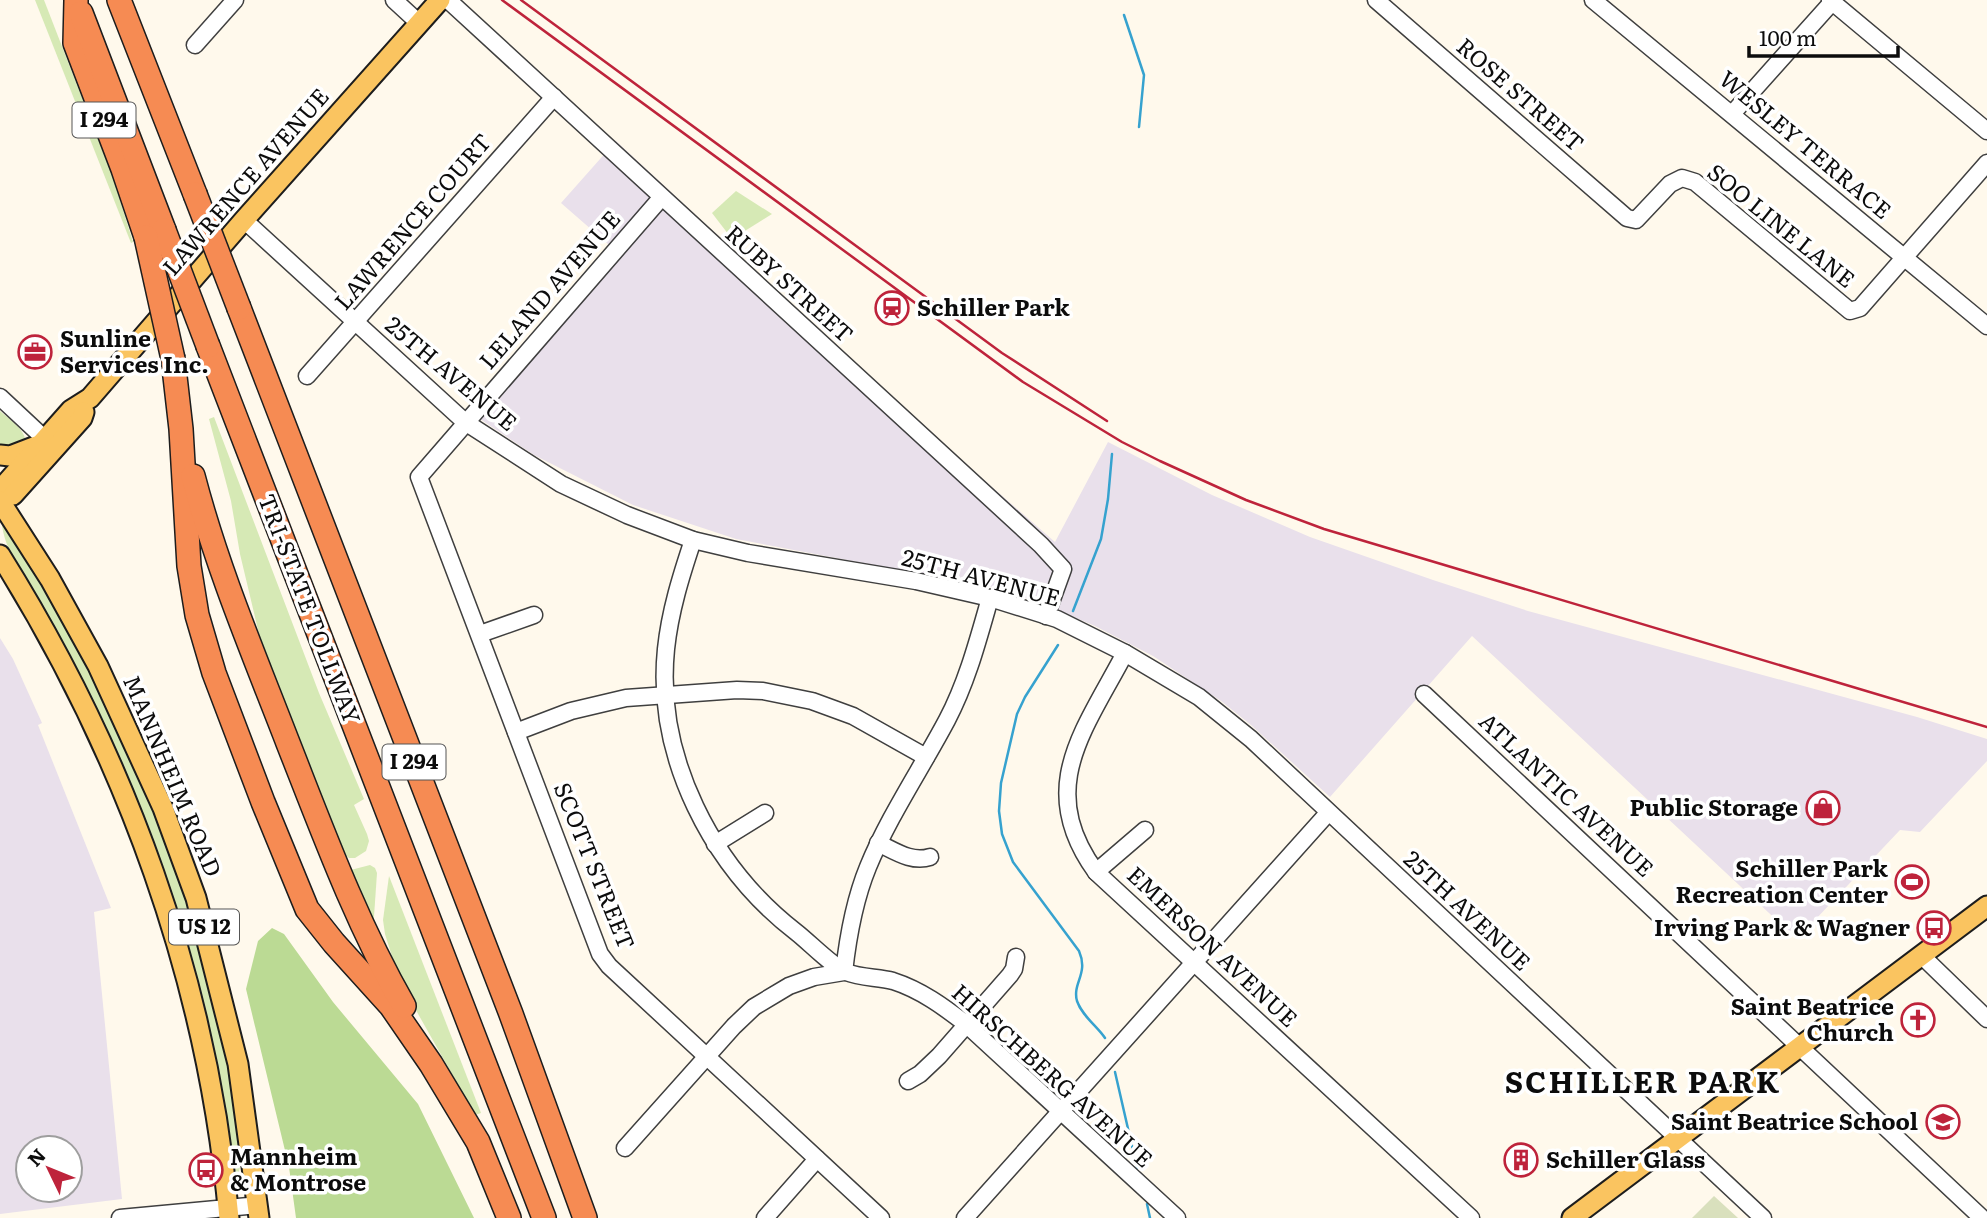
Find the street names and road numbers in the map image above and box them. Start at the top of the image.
street label: ROSE STREET [1450,29,1592,158]
street label: WESLEY TERRACE [1713,61,1900,226]
street label: LAWRENCE AVENUE [153,79,336,282]
road number: I 294 [72,102,136,138]
street label: LAWRENCE COURT [325,125,498,316]
street label: SOO LINE LANE [1701,154,1863,295]
street label: LELAND AVENUE [470,202,627,376]
street label: RUBY STREET [719,216,862,349]
street label: 25TH AVENUE [379,307,526,438]
street label: TRI-STATE TOLLWAY [251,488,370,728]
street label: 25TH AVENUE [899,539,1065,614]
street label: MANNHEIM ROAD [116,669,232,881]
street label: ATLANTIC AVENUE [1472,703,1662,884]
road number: I 294 [382,744,446,780]
street label: SCOTT STREET [547,777,645,954]
street label: 25TH AVENUE [1397,842,1539,977]
street label: EMERSON AVENUE [1120,857,1306,1034]
road number: US 12 [169,909,239,944]
street label: HIRSCHBERG AVENUE [945,975,1161,1174]

